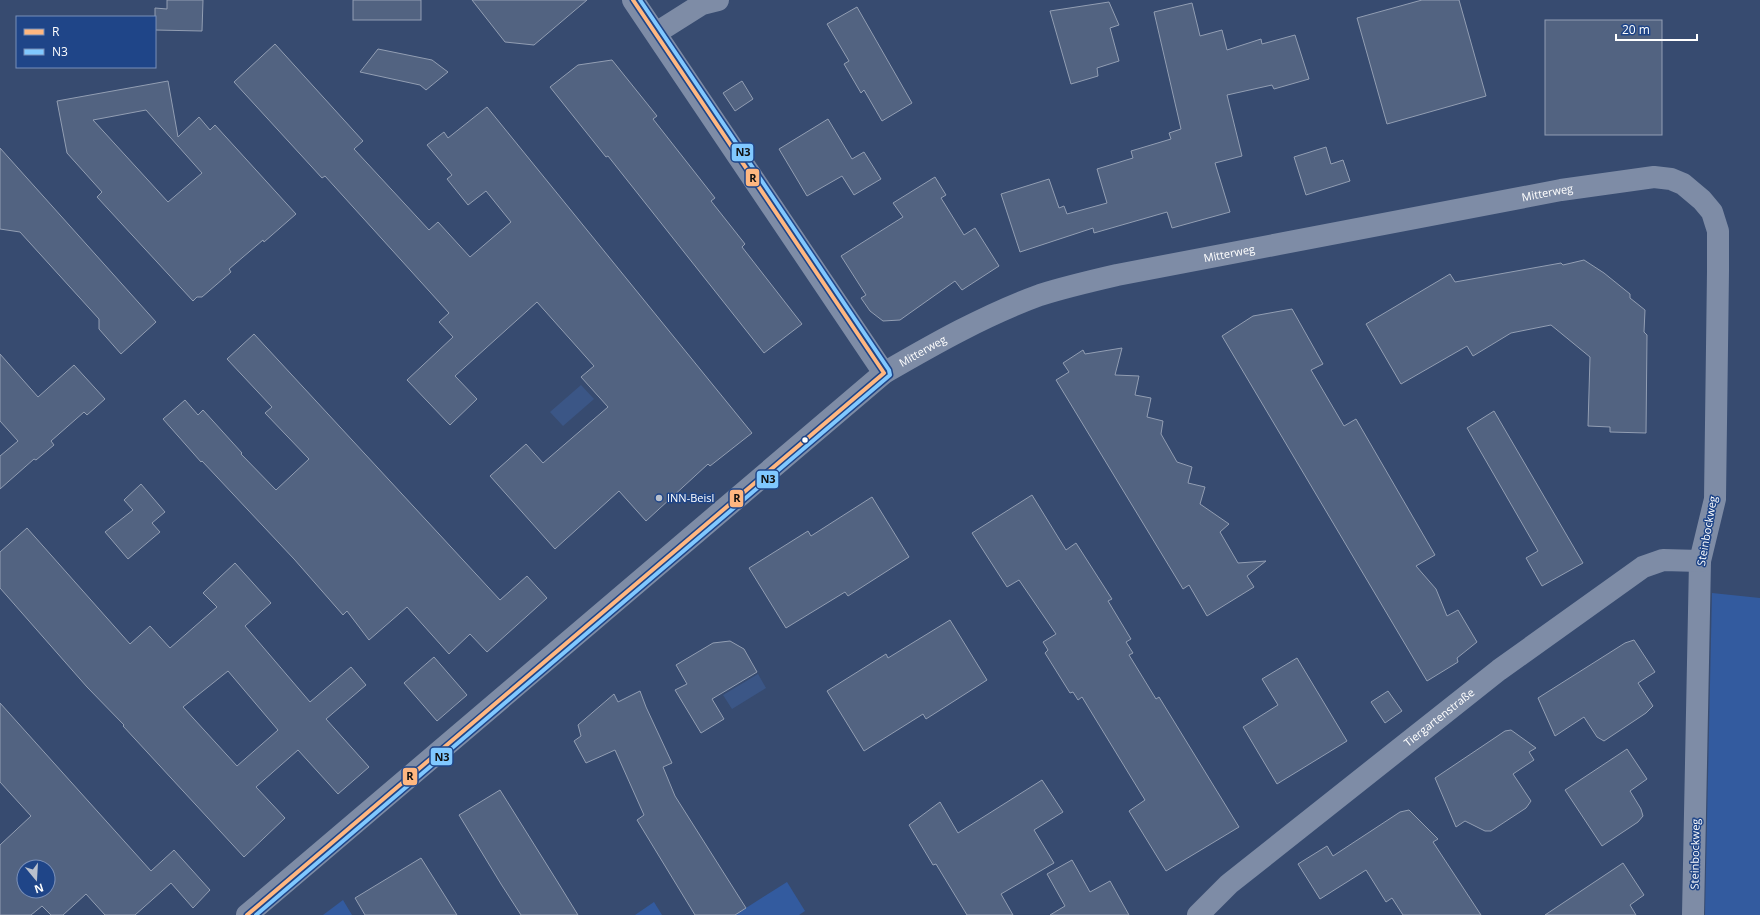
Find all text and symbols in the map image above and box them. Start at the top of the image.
legend [16,16,156,68]
scale bar [1616,16,1697,42]
text: 20 m [1622,21,1650,38]
text: R [52,23,60,40]
text: N3 [52,43,68,60]
line badge: N3 [731,143,754,162]
text: N3 [735,144,751,159]
line badge: R [745,168,760,187]
text: R [749,170,757,185]
street label: Mitterweg [1520,180,1574,204]
street label: Mitterweg [1202,241,1256,265]
street label: Mitterweg [896,331,949,370]
unlabelled marker [800,435,810,445]
line badge: N3 [756,470,779,489]
text: N3 [760,471,776,486]
line badge: R [729,489,744,508]
place label: INN-Beisl [667,490,714,505]
text: R [733,490,741,505]
marker: INN-Beisl [654,493,664,503]
street label: Steinbockweg [1693,495,1720,567]
street label: Tiergartenstraße [1401,685,1477,750]
line badge: N3 [430,747,453,766]
text: N3 [434,749,450,764]
line badge: R [402,767,418,786]
text: R [406,768,414,783]
street label: Steinbockweg [1686,818,1703,889]
north arrow [16,859,56,899]
text: N [33,880,46,898]

